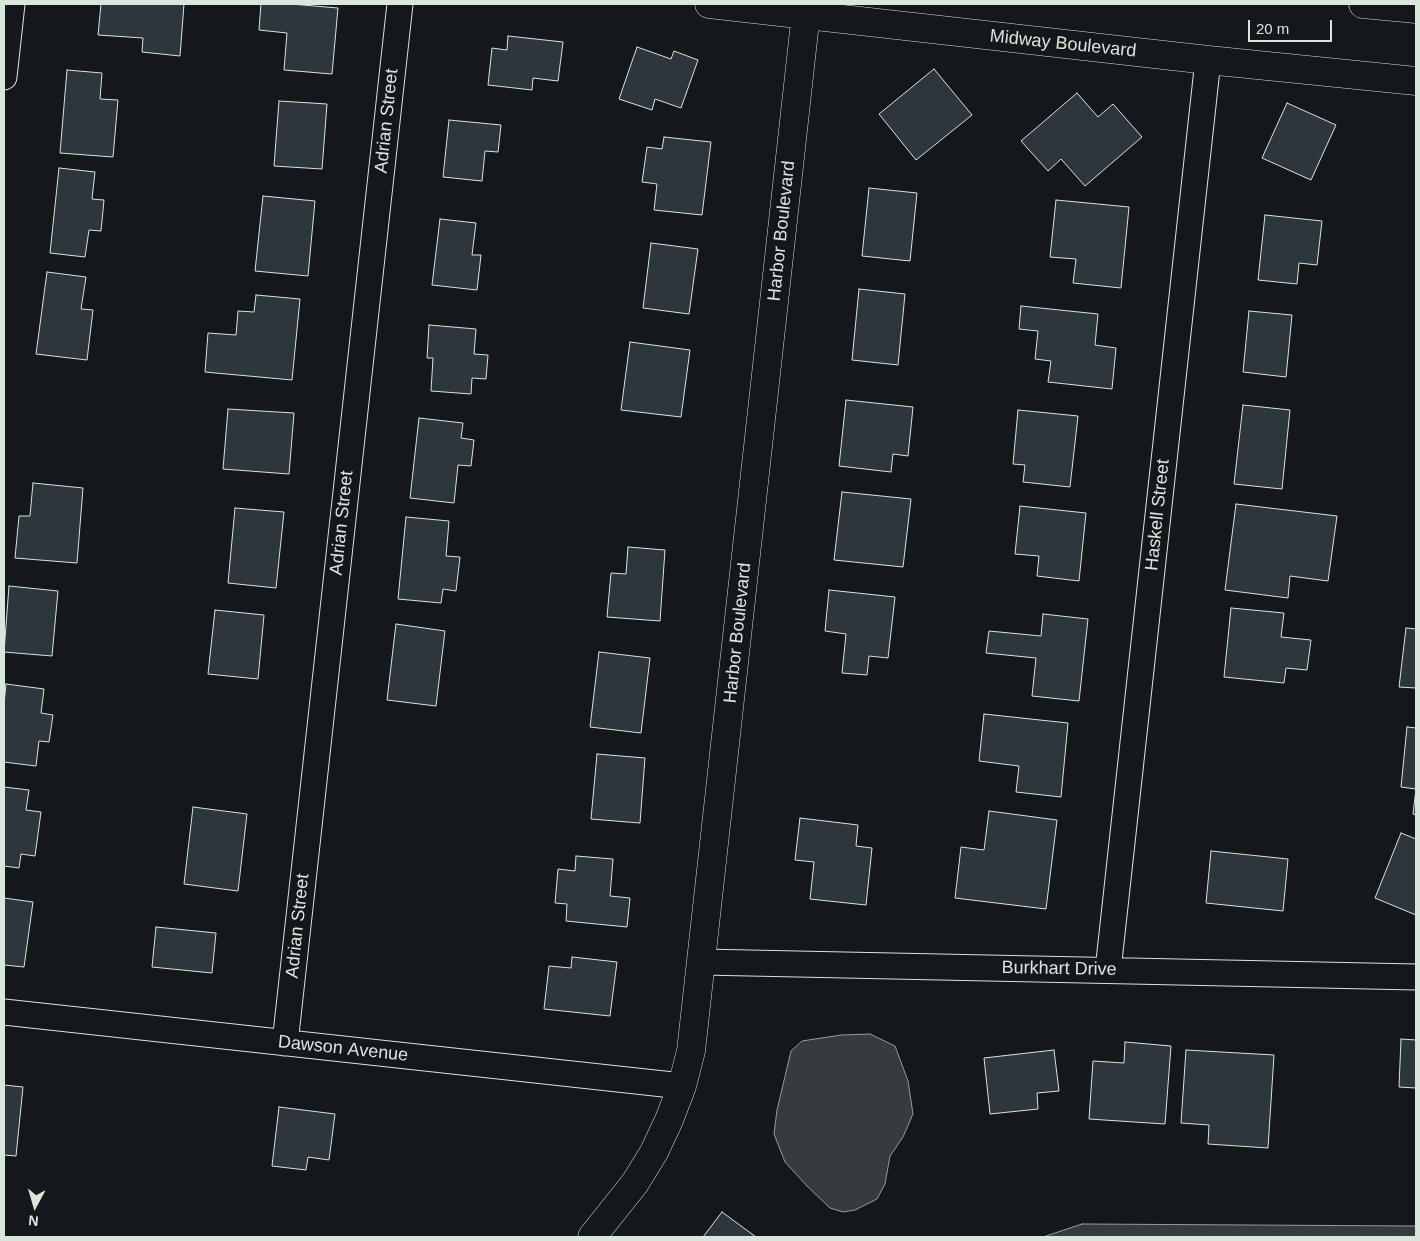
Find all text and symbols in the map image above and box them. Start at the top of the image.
scale bar [1250,10,1334,42]
text: 20 m [1256,20,1289,37]
street label: Midway Boulevard [989,26,1137,62]
street label: Adrian Street [371,68,403,174]
street label: Harbor Boulevard [764,160,800,302]
street label: Haskell Street [1141,458,1175,572]
street label: Adrian Street [326,470,358,576]
street label: Harbor Boulevard [720,562,756,704]
street label: Adrian Street [282,873,314,979]
street label: Burkhart Drive [1001,957,1117,981]
street label: Dawson Avenue [277,1031,409,1067]
north arrow [10,1181,60,1231]
text: N [28,1212,39,1229]

